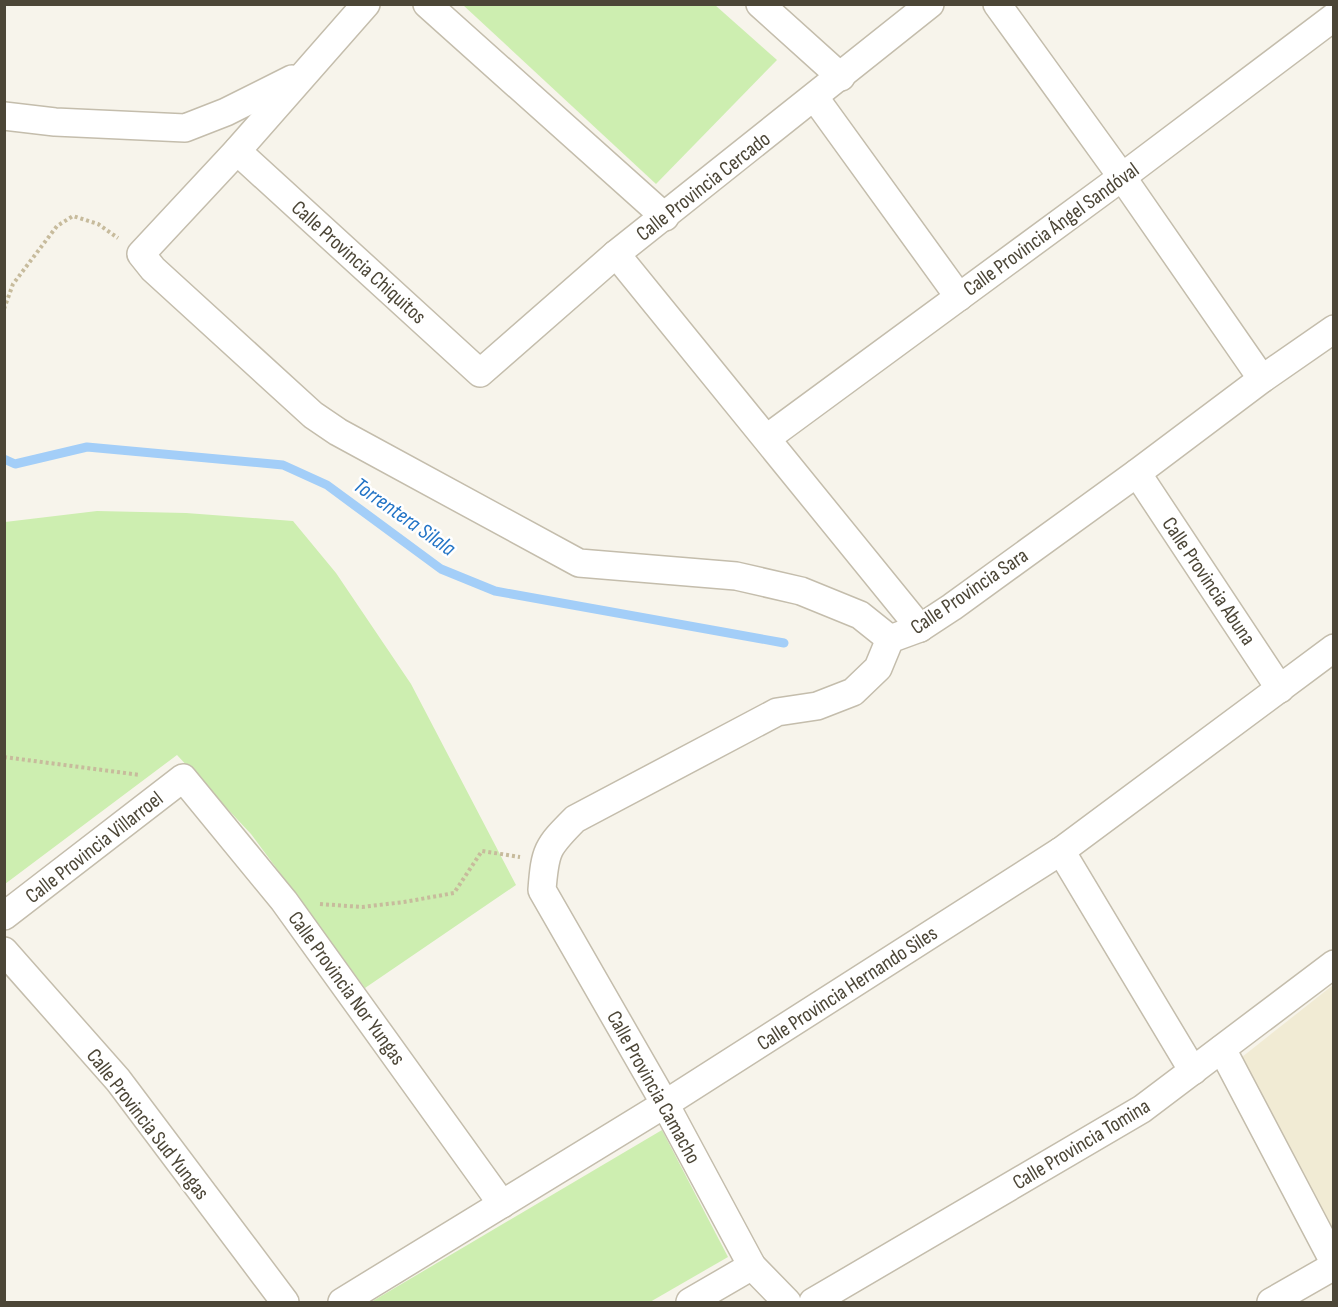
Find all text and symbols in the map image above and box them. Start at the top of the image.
street label: Calle Provincia Cercado [631,126,775,246]
street label: Calle Provincia Ángel Sandóval [959,157,1144,301]
street label: Calle Provincia Chiquitos [286,195,431,329]
water label: Torrentera Silala [348,472,460,562]
street label: Calle Provincia Abuna [1157,512,1261,650]
street label: Calle Provincia Sara [906,543,1033,640]
street label: Calle Provincia Villarroel [21,786,168,909]
street label: Calle Provincia Nor Yungas [283,907,411,1070]
street label: Calle Provincia Hernando Siles [752,921,942,1056]
street label: Calle Provincia Camacho [601,1006,706,1168]
street label: Calle Provincia Sud Yungas [81,1044,214,1205]
street label: Calle Provincia Tomina [1008,1094,1154,1195]

